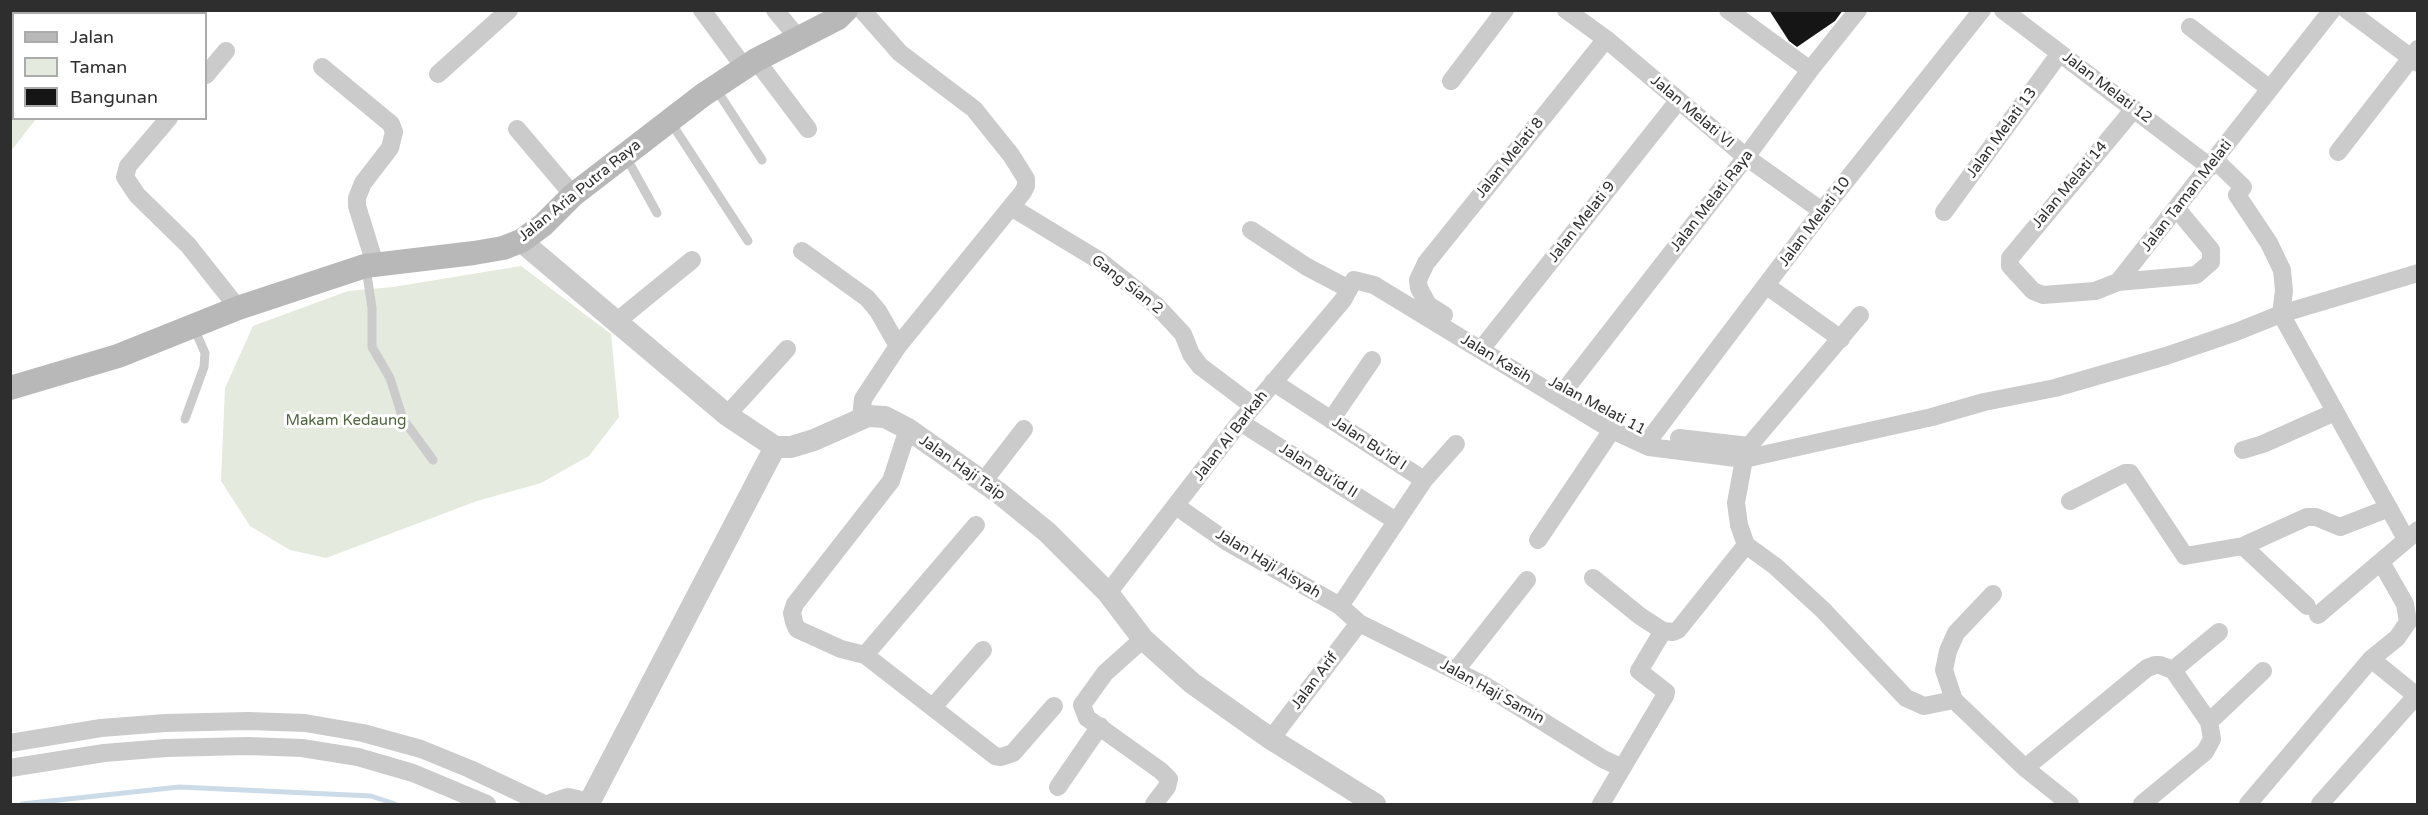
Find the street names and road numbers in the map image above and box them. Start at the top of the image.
street label: Jalan Melati 12 [2059,48,2155,128]
street label: Jalan Melati VI [1647,72,1737,152]
street label: Jalan Melati 13 [1963,84,2041,182]
street label: Jalan Melati 8 [1472,114,1548,202]
street label: Jalan Aria Putra Raya [515,136,645,246]
street label: Jalan Taman Melati [2138,137,2236,255]
street label: Jalan Melati 14 [2029,138,2111,232]
street label: Jalan Melati Raya [1667,147,1757,255]
street label: Jalan Melati 10 [1775,174,1855,270]
street label: Jalan Melati 9 [1545,178,1619,266]
street label: Gang Sian 2 [1088,251,1166,319]
street label: Jalan Kasih [1457,331,1535,387]
street label: Jalan Melati 11 [1545,373,1649,439]
street label: Jalan Al Barkah [1190,387,1272,485]
street label: Jalan Bu’id I [1329,413,1409,475]
street label: Jalan Haji Taip [915,432,1009,504]
street label: Jalan Bu’id II [1276,440,1360,502]
street label: Jalan Haji Aisyah [1212,526,1324,602]
street label: Jalan Arif [1288,649,1342,713]
street label: Jalan Haji Samin [1437,656,1547,728]

